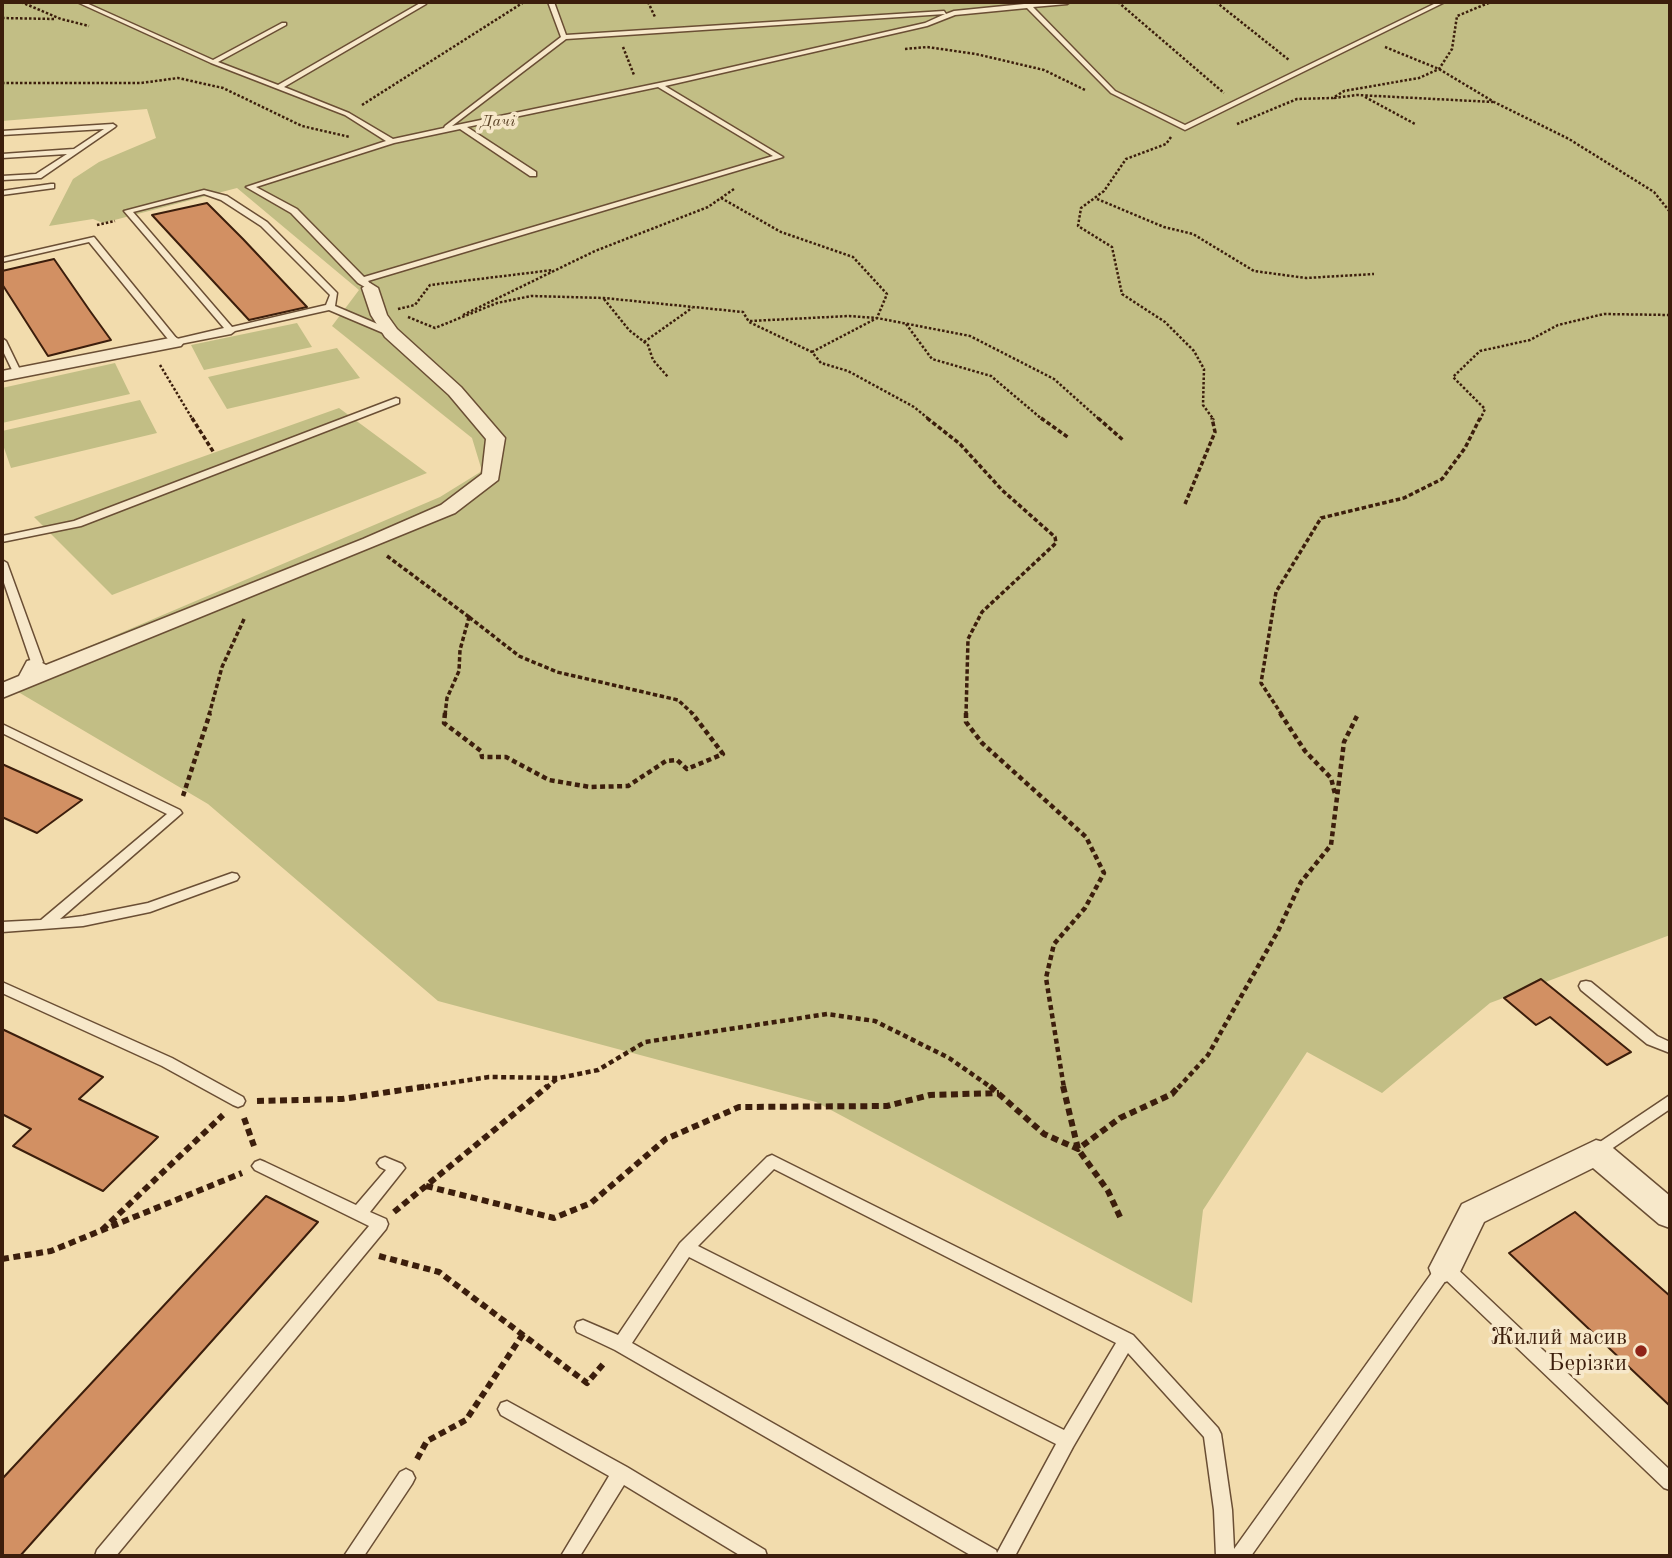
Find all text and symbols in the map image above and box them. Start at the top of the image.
park label: Дачі [481,112,515,132]
place label: Жилий масив Берізки [1491,1324,1627,1378]
marker: Жилий масив Берізки [1633,1343,1649,1359]

